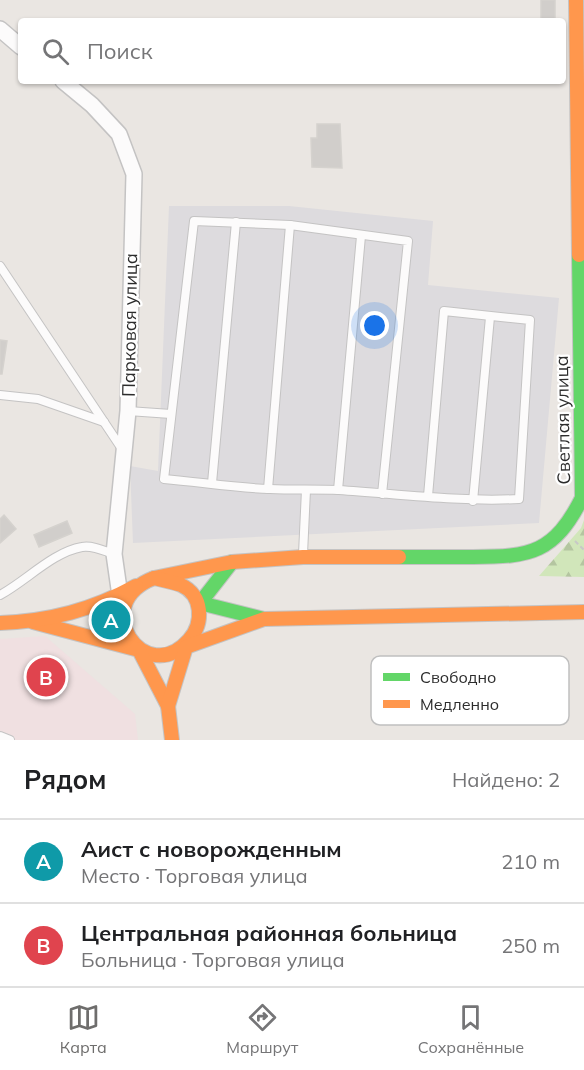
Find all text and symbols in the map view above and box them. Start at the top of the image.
search box [18,18,566,84]
icon: search [39,35,72,68]
text: Поиск [87,37,153,65]
street label: Парковая улица [117,253,142,397]
your location [360,311,389,340]
street label: Светлая улица [550,355,575,485]
pin: A [92,598,130,642]
pin: B [26,654,66,700]
legend [371,656,569,725]
text: Свободно [420,667,496,687]
text: Медленно [420,694,499,714]
text: Рядом [24,763,107,796]
text: Найдено: 2 [452,767,560,792]
text: Аист с новорожденным [81,835,342,863]
text: A [36,849,51,874]
text: 210 m [501,849,560,874]
text: Место · Торговая улица [81,863,308,888]
text: Центральная районная больница [81,919,457,947]
text: B [37,933,50,958]
text: 250 m [501,933,560,958]
text: Больница · Торговая улица [81,947,345,972]
tab: Карта [60,1001,107,1057]
tab: Маршрут [226,1001,298,1057]
tab: Сохранённые [418,1001,524,1057]

